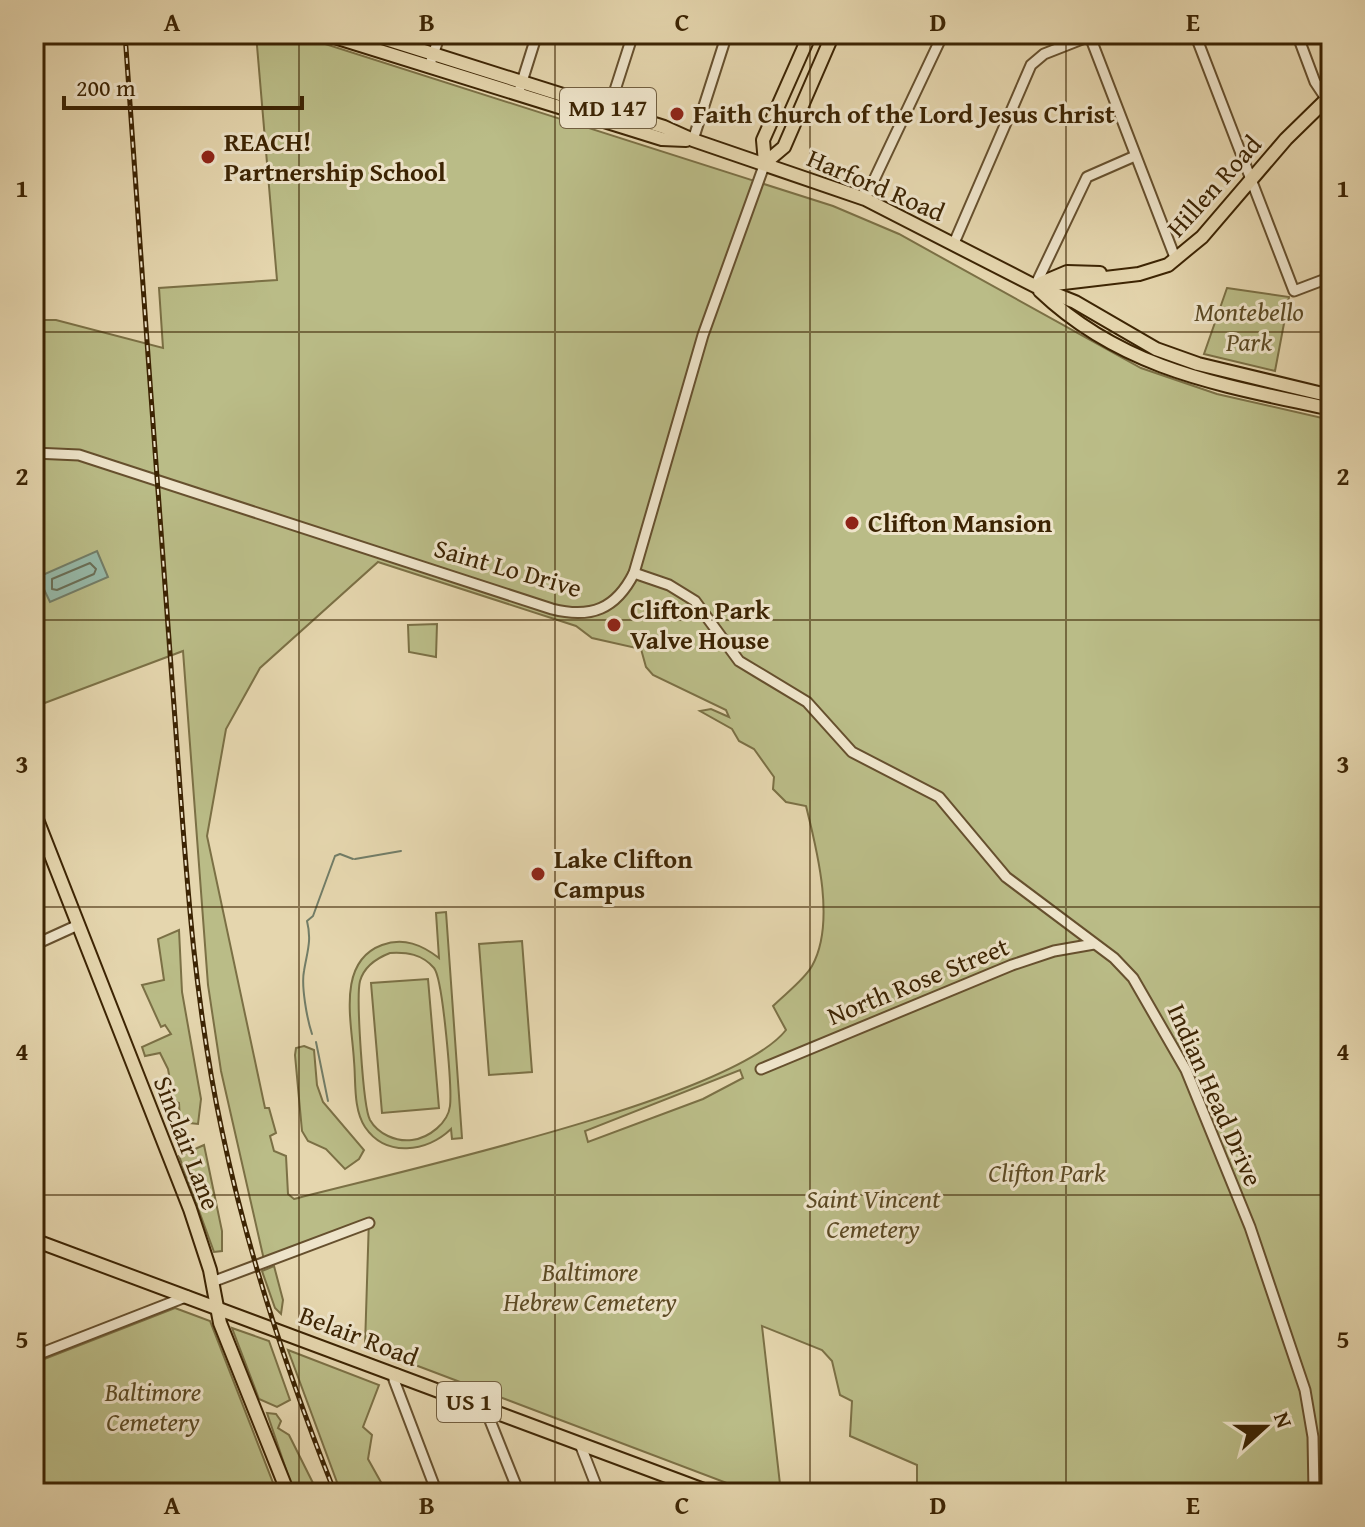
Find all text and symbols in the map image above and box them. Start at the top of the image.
text: A [164,2,181,41]
text: B [419,2,435,41]
text: C [675,2,689,41]
text: D [930,2,946,41]
text: E [1186,2,1200,41]
scale bar [64,60,302,110]
text: 200 m [76,70,136,105]
road number: MD 147 [560,88,656,128]
place label: Faith Church of the Lord Jesus Christ [693,94,1115,133]
marker: Faith Church of the Lord Jesus Christ [668,105,686,123]
place label: REACH! Partnership School [224,122,446,191]
street label: Hillen Road [1157,126,1270,246]
street label: Harford Road [801,138,951,231]
marker: REACH! Partnership School [199,148,217,166]
text: 1 [15,168,29,207]
text: 1 [1336,168,1350,207]
park label: Montebello Park [1194,292,1304,361]
text: 2 [15,456,29,495]
text: 2 [1336,456,1350,495]
place label: Clifton Mansion [868,503,1053,542]
marker: Clifton Mansion [843,514,861,532]
street label: Saint Lo Drive [430,528,586,607]
place label: Clifton Park Valve House [630,590,770,659]
marker: Clifton Park Valve House [605,616,623,634]
text: 3 [15,744,29,783]
text: 3 [1336,744,1350,783]
place label: Lake Clifton Campus [554,839,693,908]
marker: Lake Clifton Campus [529,865,547,883]
street label: North Rose Street [821,926,1014,1035]
street label: Indian Head Drive [1158,997,1273,1192]
text: 4 [15,1031,29,1070]
text: 4 [1336,1031,1350,1070]
street label: Sinclair Lane [144,1070,231,1216]
park label: Clifton Park [988,1153,1106,1192]
park label: Saint Vincent Cemetery [806,1179,941,1248]
park label: Baltimore Hebrew Cemetery [502,1252,677,1321]
street label: Belair Road [294,1295,424,1376]
text: 5 [15,1319,29,1358]
text: 5 [1336,1319,1350,1358]
park label: Baltimore Cemetery [104,1372,201,1441]
road number: US 1 [437,1382,501,1422]
north arrow [1225,1387,1305,1467]
text: N [1266,1407,1301,1433]
text: A [164,1485,181,1524]
text: B [419,1485,435,1524]
text: C [675,1485,689,1524]
text: D [930,1485,946,1524]
text: E [1186,1485,1200,1524]

